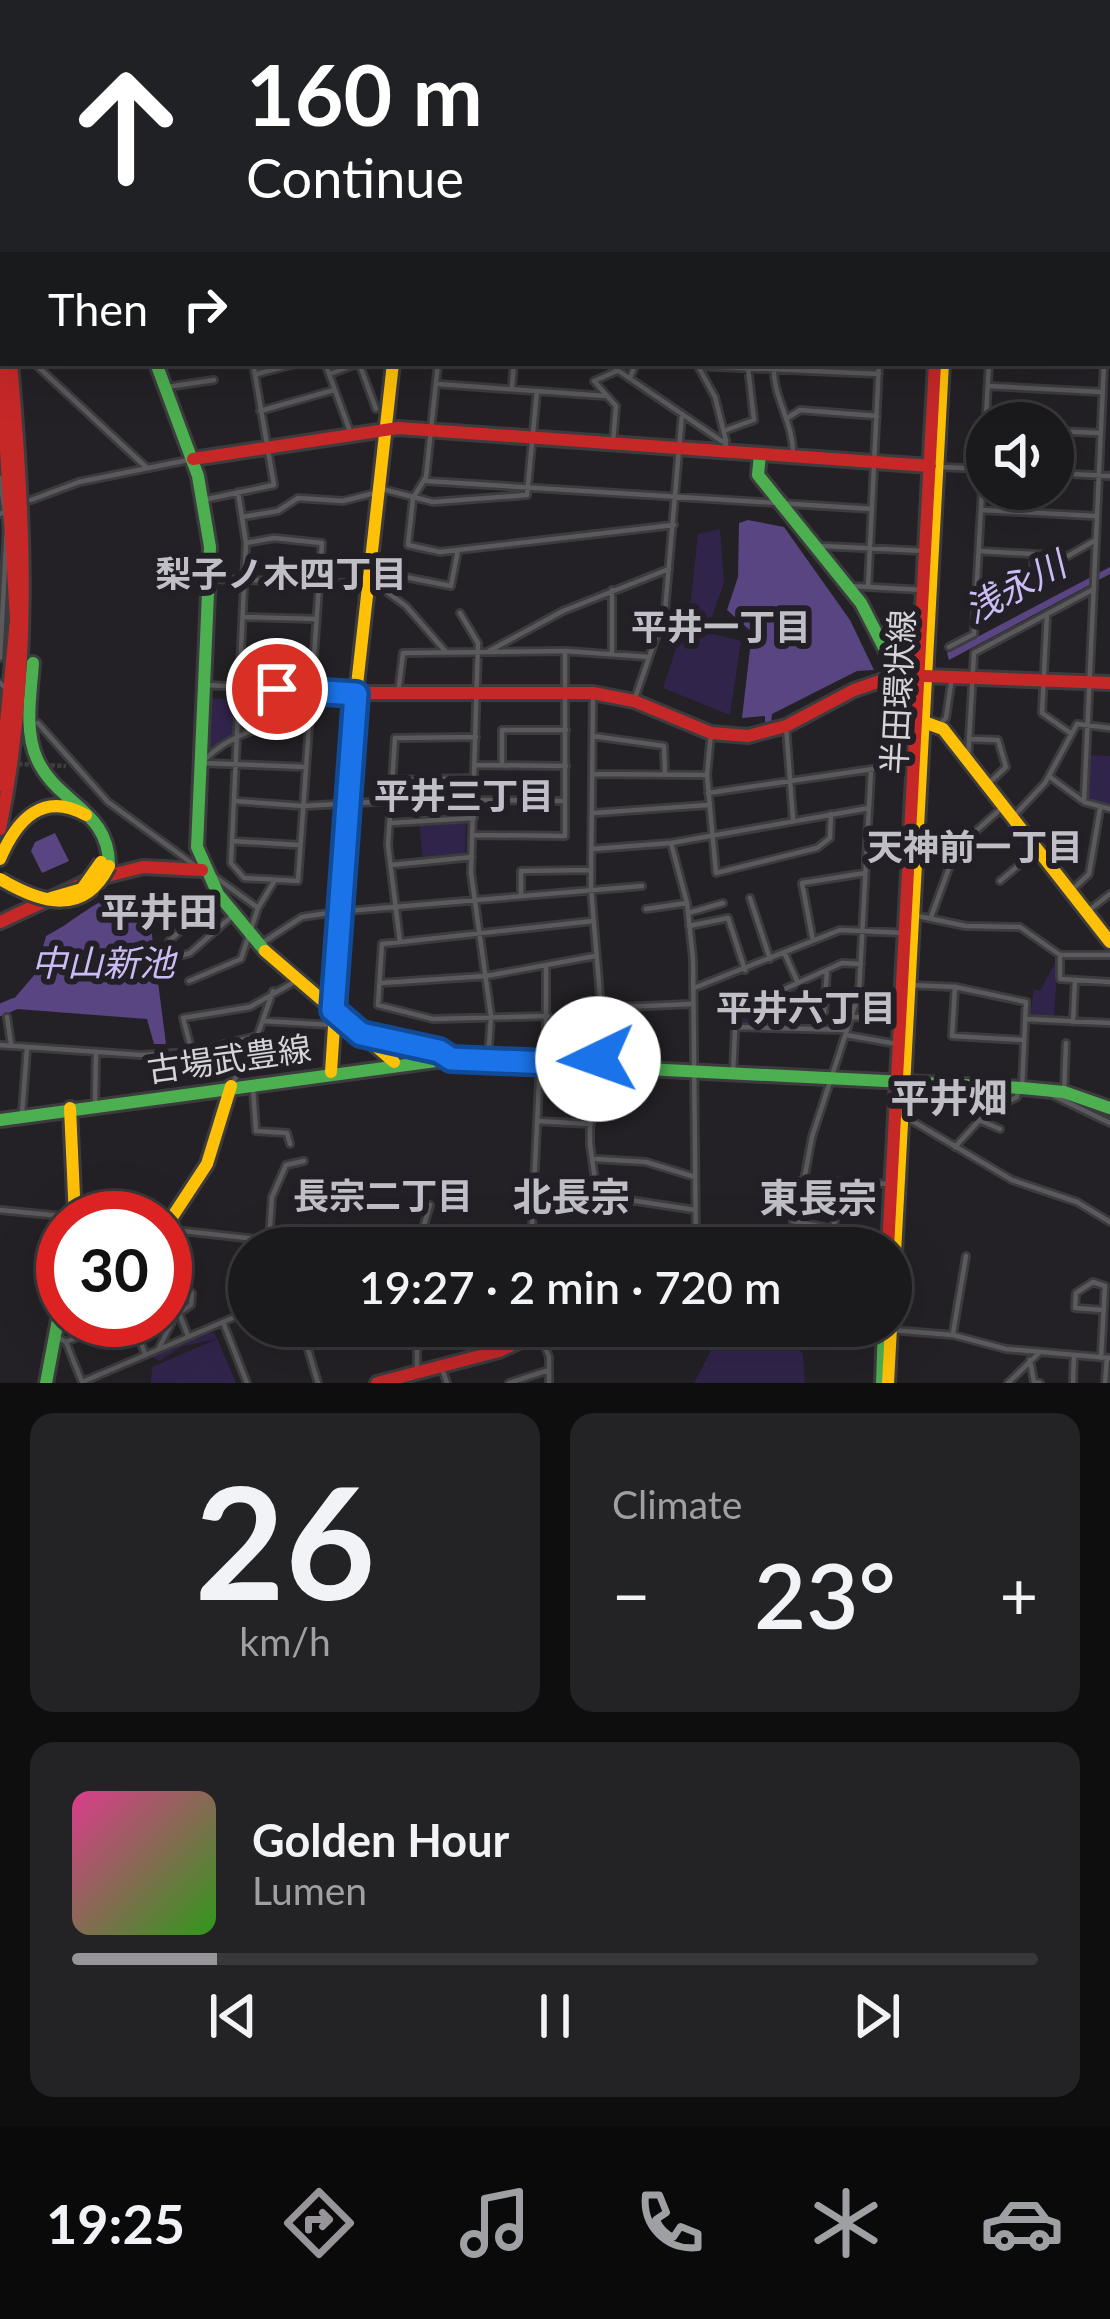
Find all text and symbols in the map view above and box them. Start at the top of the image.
text: 160 m [246,43,483,144]
icon: ahead [48,48,204,204]
text: Continue [246,145,464,210]
icon: right [172,276,238,342]
text: Then [48,282,148,336]
map controls [966,402,1074,510]
button: sound [966,402,1074,510]
water label: 浅永川 [957,539,1076,631]
district label: 梨子ノ木四丁目 [155,551,407,595]
district label: 平井一丁目 [631,604,811,648]
street label: 半田環状線 [873,609,921,775]
pin [226,638,328,740]
icon: arrive [244,656,310,722]
district label: 平井三丁目 [374,773,554,817]
district label: 天神前一丁目 [867,824,1083,868]
district label: 平井田 [100,888,218,934]
water label: 中山新池 [31,940,178,984]
district label: 平井六丁目 [716,985,896,1029]
position arrow [535,996,661,1122]
street label: 古場武豊線 [144,1027,313,1089]
district label: 平井畑 [890,1074,1008,1120]
district label: 長宗二丁目 [293,1173,473,1217]
district label: 北長宗 [512,1173,630,1219]
district label: 東長宗 [759,1174,877,1220]
speed limit sign: 30 [36,1191,192,1347]
text: 19:27 · 2 min · 720 m [359,1260,781,1314]
text: 26 [195,1446,375,1633]
text: Climate [612,1481,742,1527]
text: 23° [754,1540,896,1648]
text: − [612,1555,650,1634]
text: + [1000,1555,1038,1634]
text: km/h [239,1618,331,1664]
text: Golden Hour [252,1813,509,1867]
text: Lumen [252,1867,367,1913]
icon: previous [200,1983,266,2049]
icon: pause [522,1983,588,2049]
icon: next [844,1983,910,2049]
icon: directions [277,2181,361,2265]
icon: music [453,2181,537,2265]
icon: phone [628,2181,712,2265]
icon: climate [804,2181,888,2265]
icon: car [980,2181,1064,2265]
text: 19:25 [46,2191,185,2256]

